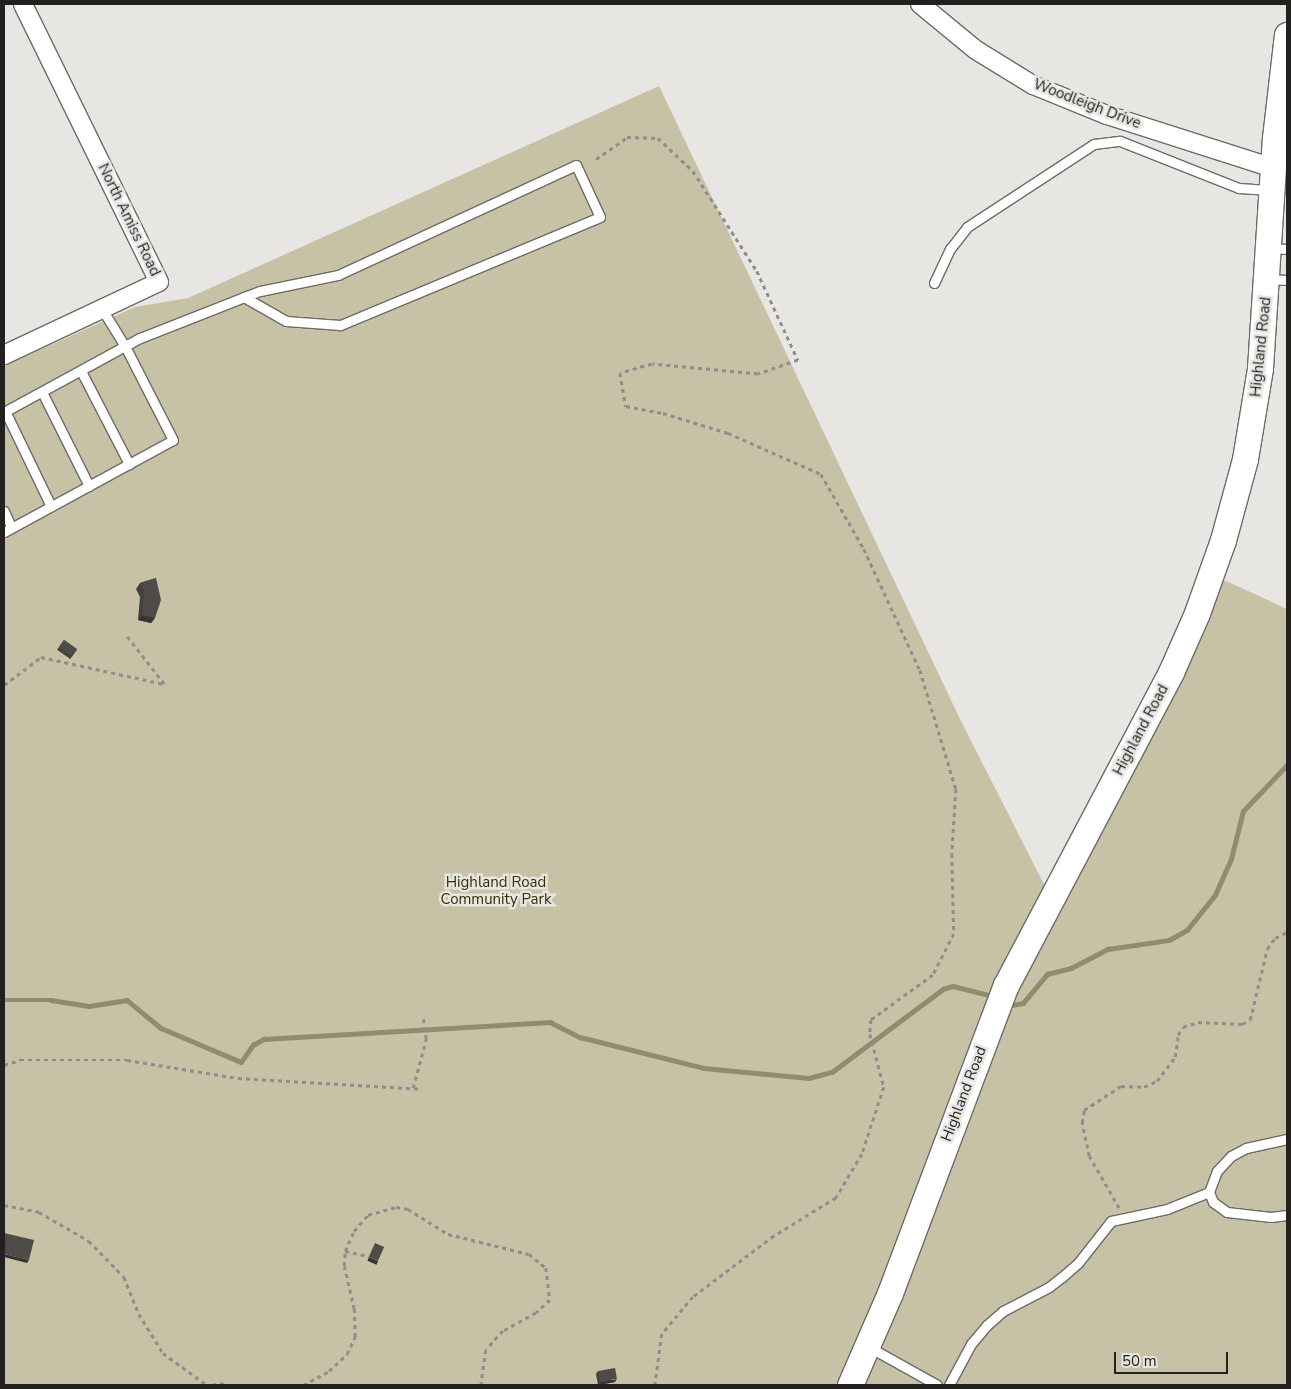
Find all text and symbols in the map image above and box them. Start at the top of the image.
street label: Woodleigh Drive [1031,75,1143,133]
street label: North Amiss Road [94,161,164,279]
street label: Highland Road [1247,296,1275,398]
street label: Highland Road [1109,681,1173,779]
park label: Highland Road Community Park [441,873,551,908]
street label: Highland Road [938,1044,990,1144]
scale bar [1116,1342,1230,1374]
text: 50 m [1122,1351,1157,1371]

